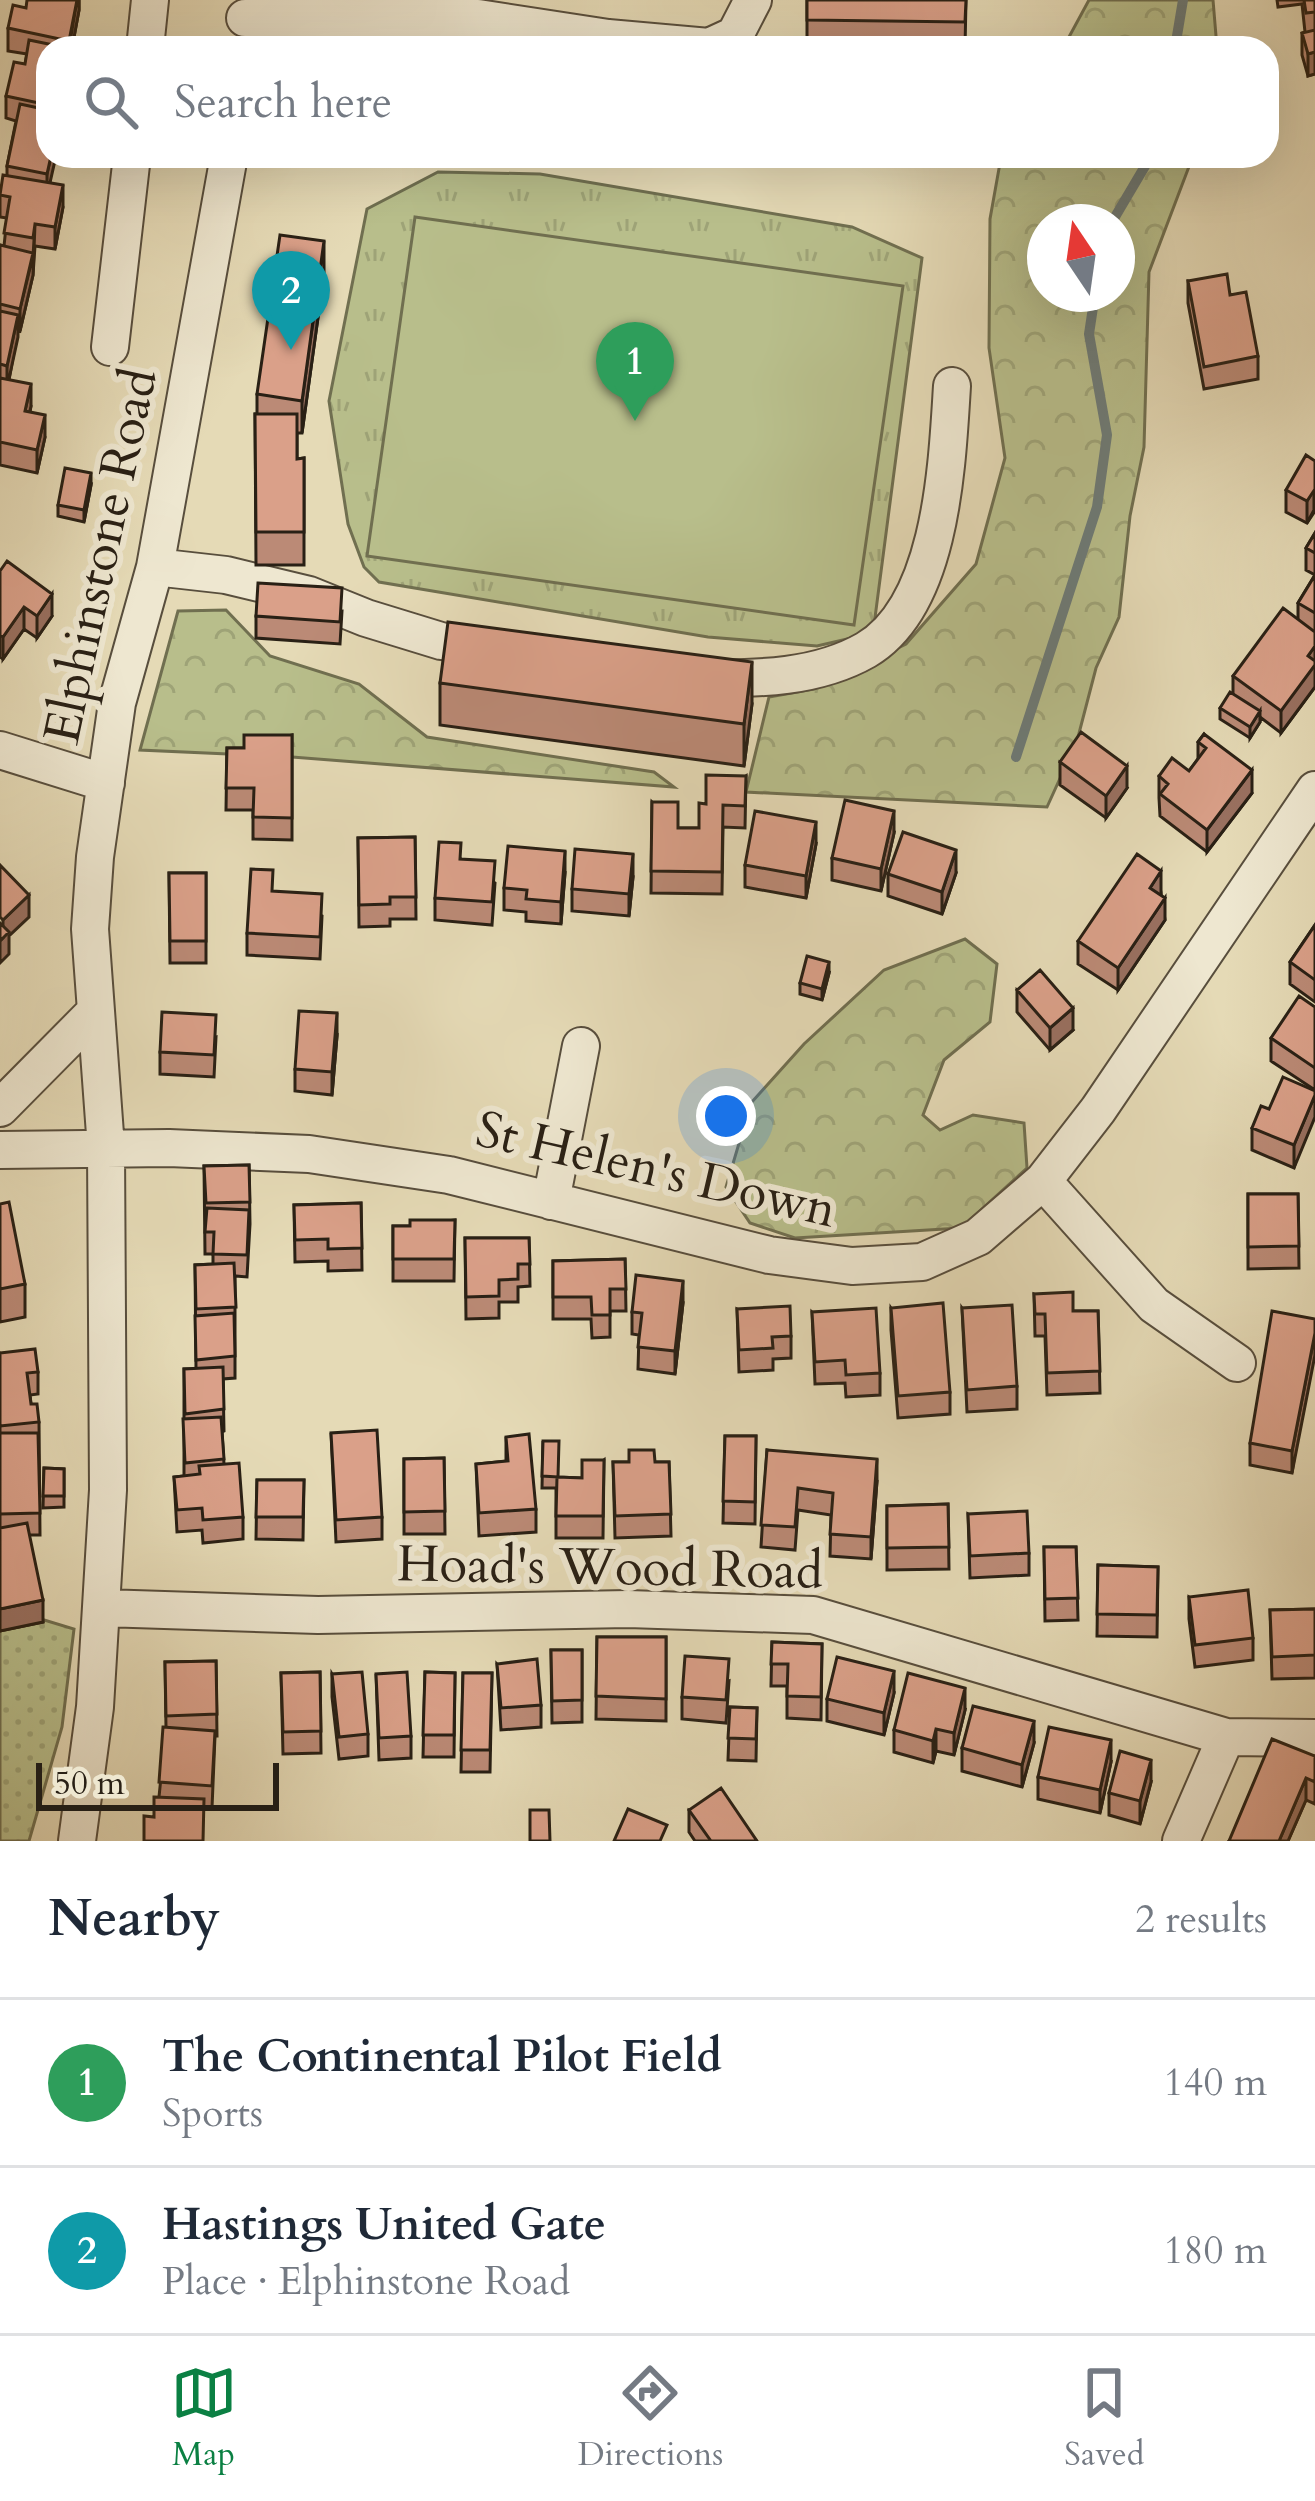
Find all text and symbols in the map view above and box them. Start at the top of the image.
search box [36,36,1279,168]
icon: search [78,69,144,135]
text: Search here [174,72,392,133]
north arrow [1027,204,1135,312]
pin: 2 [252,251,330,350]
pin: 1 [596,322,674,421]
street label: Elphinstone Road [27,362,175,750]
your location [696,1086,756,1146]
street label: St Helen's Down [469,1095,843,1245]
street label: Hoad's Wood Road [396,1529,824,1607]
scale bar [36,1757,279,1810]
text: 50 m [54,1761,125,1806]
text: Nearby [48,1884,220,1954]
text: 2 results [1135,1893,1267,1946]
text: The Continental Pilot Field [162,2026,722,2087]
text: 1 [77,2056,97,2109]
text: 140 m [1164,2056,1267,2109]
text: Sports [162,2087,263,2140]
text: Hastings United Gate [162,2194,606,2255]
text: 2 [77,2224,97,2277]
text: 180 m [1164,2224,1267,2277]
text: Place · Elphinstone Road [162,2255,570,2308]
tab: Map [171,2360,237,2477]
tab: Directions [578,2360,723,2477]
tab: Saved [1064,2360,1144,2477]

